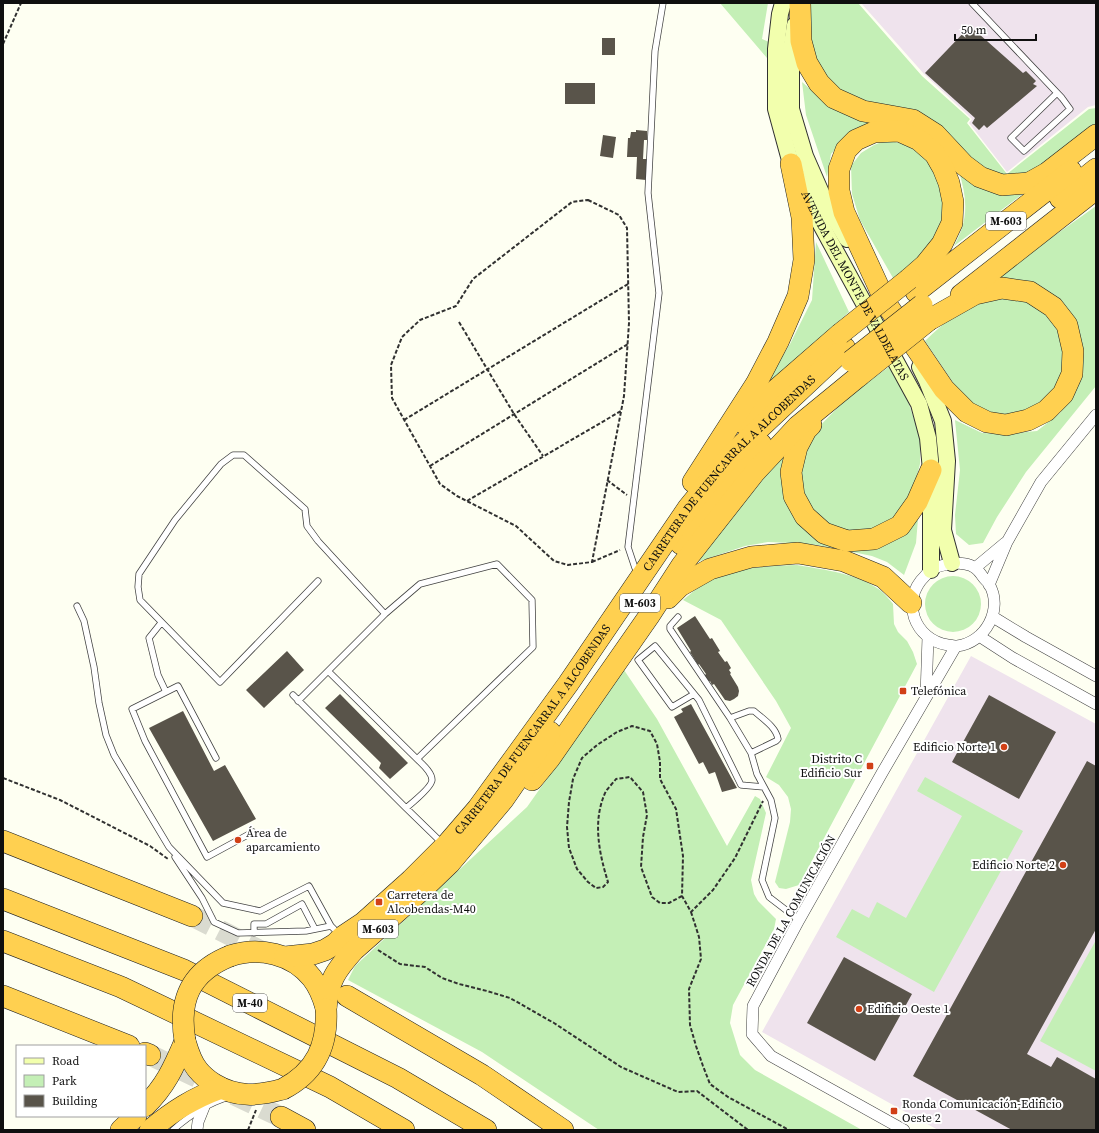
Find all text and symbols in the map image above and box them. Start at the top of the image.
scale bar [955,16,1036,42]
text: 50 m [961,22,987,38]
street label: AVENIDA DEL MONTE DE VALDELATAS [797,188,913,383]
road number: M-603 [986,212,1026,230]
street label: CARRETERA DE FUENCARRAL A ALCOBENDAS [639,372,819,574]
road number: M-603 [620,594,660,612]
street label: CARRETERA DE FUENCARRAL A ALCOBENDAS [451,621,614,838]
place label: Telefónica [911,683,967,699]
marker: Telefónica [898,686,908,696]
place label: Edificio Norte 1 [913,739,996,755]
marker: Edificio Norte 1 [999,742,1009,752]
place label: Distrito C Edificio Sur [800,751,862,781]
marker: Distrito C Edificio Sur [865,761,875,771]
place label: Área de aparcamiento [246,825,320,855]
street label: RONDA DE LA COMUNICACIÓN [743,832,840,990]
marker: Área de aparcamiento [233,835,243,845]
place label: Edificio Norte 2 [972,857,1055,873]
marker: Edificio Norte 2 [1058,860,1068,870]
place label: Carretera de Alcobendas-M40 [387,887,476,917]
marker: Carretera de Alcobendas-M40 [374,897,384,907]
road number: M-603 [358,920,398,938]
road number: M-40 [233,994,267,1012]
place label: Edificio Oeste 1 [867,1001,949,1017]
marker: Edificio Oeste 1 [854,1004,864,1014]
legend [16,1045,146,1117]
text: Road [52,1053,79,1069]
text: Park [52,1073,77,1089]
text: Building [52,1093,97,1109]
place label: Ronda Comunicación-Edificio Oeste 2 [902,1096,1062,1126]
marker: Ronda Comunicación-Edificio Oeste 2 [889,1106,899,1116]

